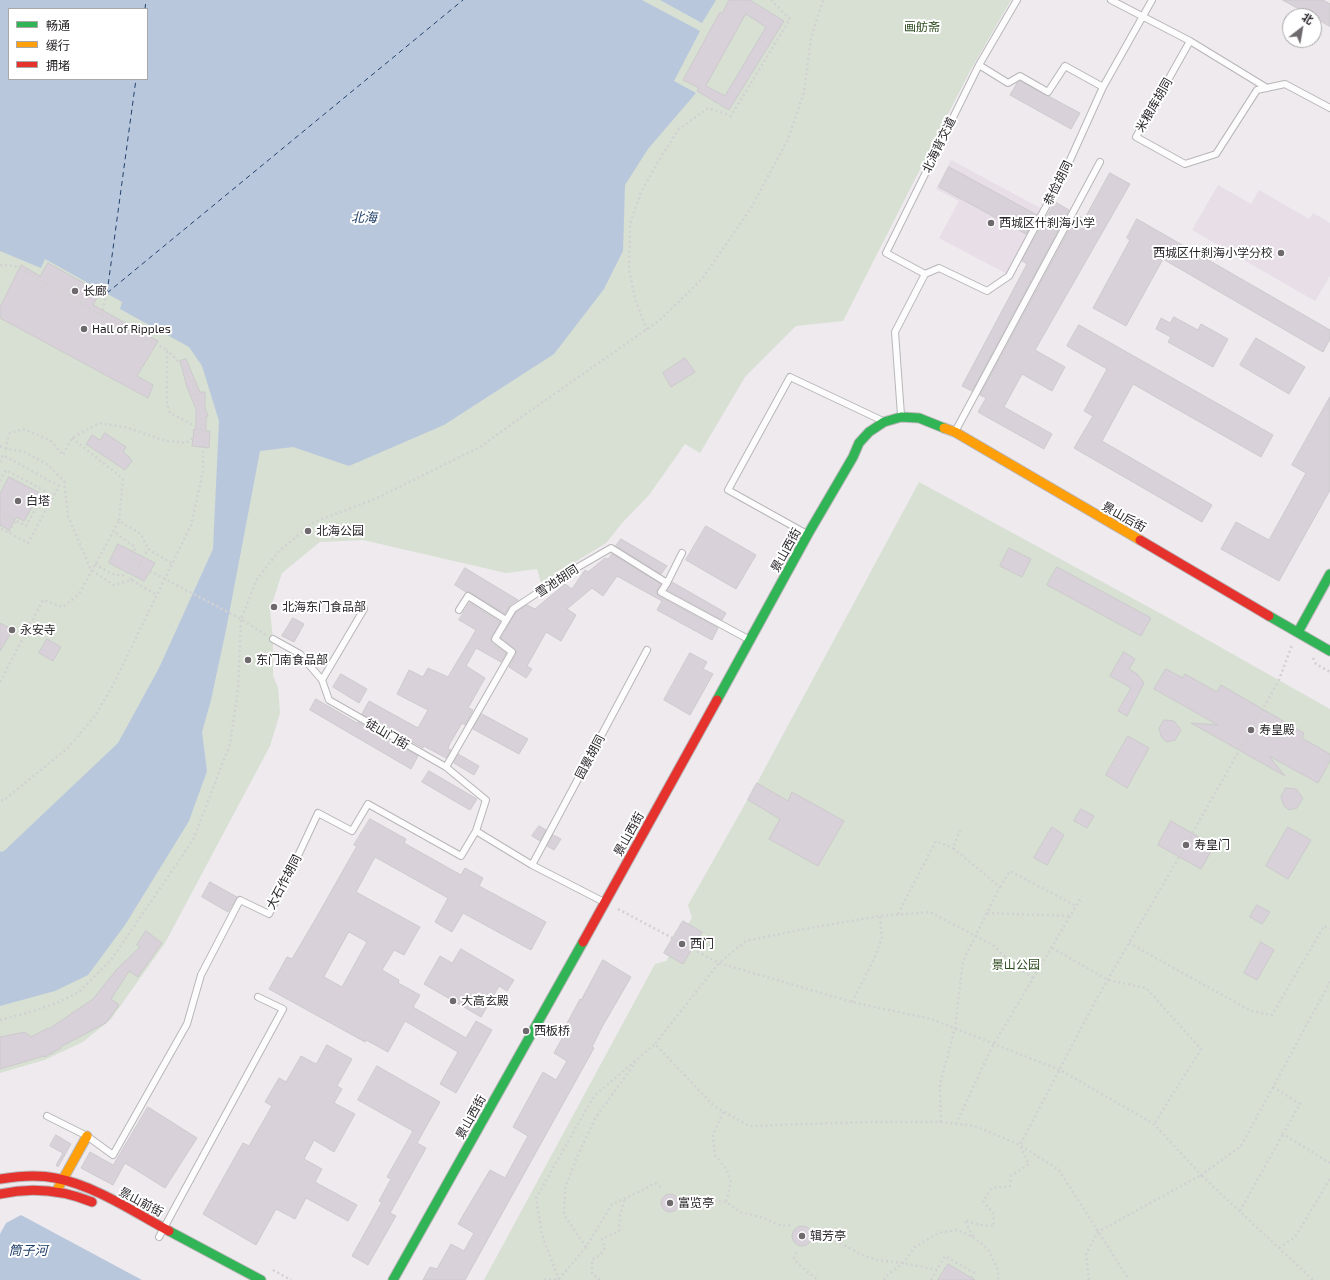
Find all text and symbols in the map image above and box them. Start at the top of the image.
legend [8,8,148,80]
north arrow [1282,8,1322,48]
text: 北 [1300,10,1316,27]
text: 畅通 [46,18,70,32]
park label: 画舫斋 [904,20,940,34]
text: 缓行 [46,38,70,52]
text: 拥堵 [46,58,70,72]
street label: 米粮库胡同 [1133,75,1175,135]
street label: 北海背交道 [919,115,959,175]
street label: 恭俭胡同 [1041,158,1075,208]
water label: 北海 [351,210,377,226]
place label: 西城区什刹海小学 [999,216,1095,230]
marker: 西城区什刹海小学 [986,218,996,228]
place label: 西城区什刹海小学分校 [1153,246,1273,260]
marker: 西城区什刹海小学分校 [1276,248,1286,258]
place label: 长廊 [83,284,107,298]
marker: 长廊 [70,286,80,296]
place label: Hall of Ripples [92,322,171,336]
marker: Hall of Ripples [79,324,89,334]
place label: 白塔 [26,494,50,508]
marker: 白塔 [13,496,23,506]
street label: 景山后街 [1100,499,1148,535]
place label: 北海公园 [316,524,364,538]
marker: 北海公园 [303,526,313,536]
street label: 景山西街 [768,526,804,574]
street label: 雪池胡同 [533,562,581,600]
place label: 北海东门食品部 [282,600,366,614]
marker: 北海东门食品部 [269,602,279,612]
place label: 永安寺 [20,623,56,637]
marker: 永安寺 [7,625,17,635]
place label: 东门南食品部 [256,653,328,667]
marker: 东门南食品部 [243,655,253,665]
street label: 徒山门街 [363,716,411,752]
place label: 寿皇殿 [1259,723,1295,737]
marker: 寿皇殿 [1246,725,1256,735]
street label: 园景胡同 [572,732,608,782]
street label: 景山西街 [611,810,647,858]
place label: 寿皇门 [1194,838,1230,852]
marker: 寿皇门 [1181,840,1191,850]
street label: 大石作胡同 [264,852,304,912]
place label: 西门 [690,937,714,951]
marker: 西门 [677,939,687,949]
park label: 景山公园 [992,958,1040,972]
place label: 大高玄殿 [461,994,509,1008]
marker: 大高玄殿 [448,996,458,1006]
place label: 西板桥 [534,1024,570,1038]
marker: 西板桥 [521,1026,531,1036]
street label: 景山西街 [453,1093,489,1141]
street label: 景山前街 [116,1184,166,1220]
place label: 富览亭 [678,1196,714,1210]
marker: 富览亭 [665,1198,675,1208]
place label: 辑芳亭 [810,1229,846,1243]
marker: 辑芳亭 [797,1231,807,1241]
water label: 筒子河 [9,1243,47,1259]

